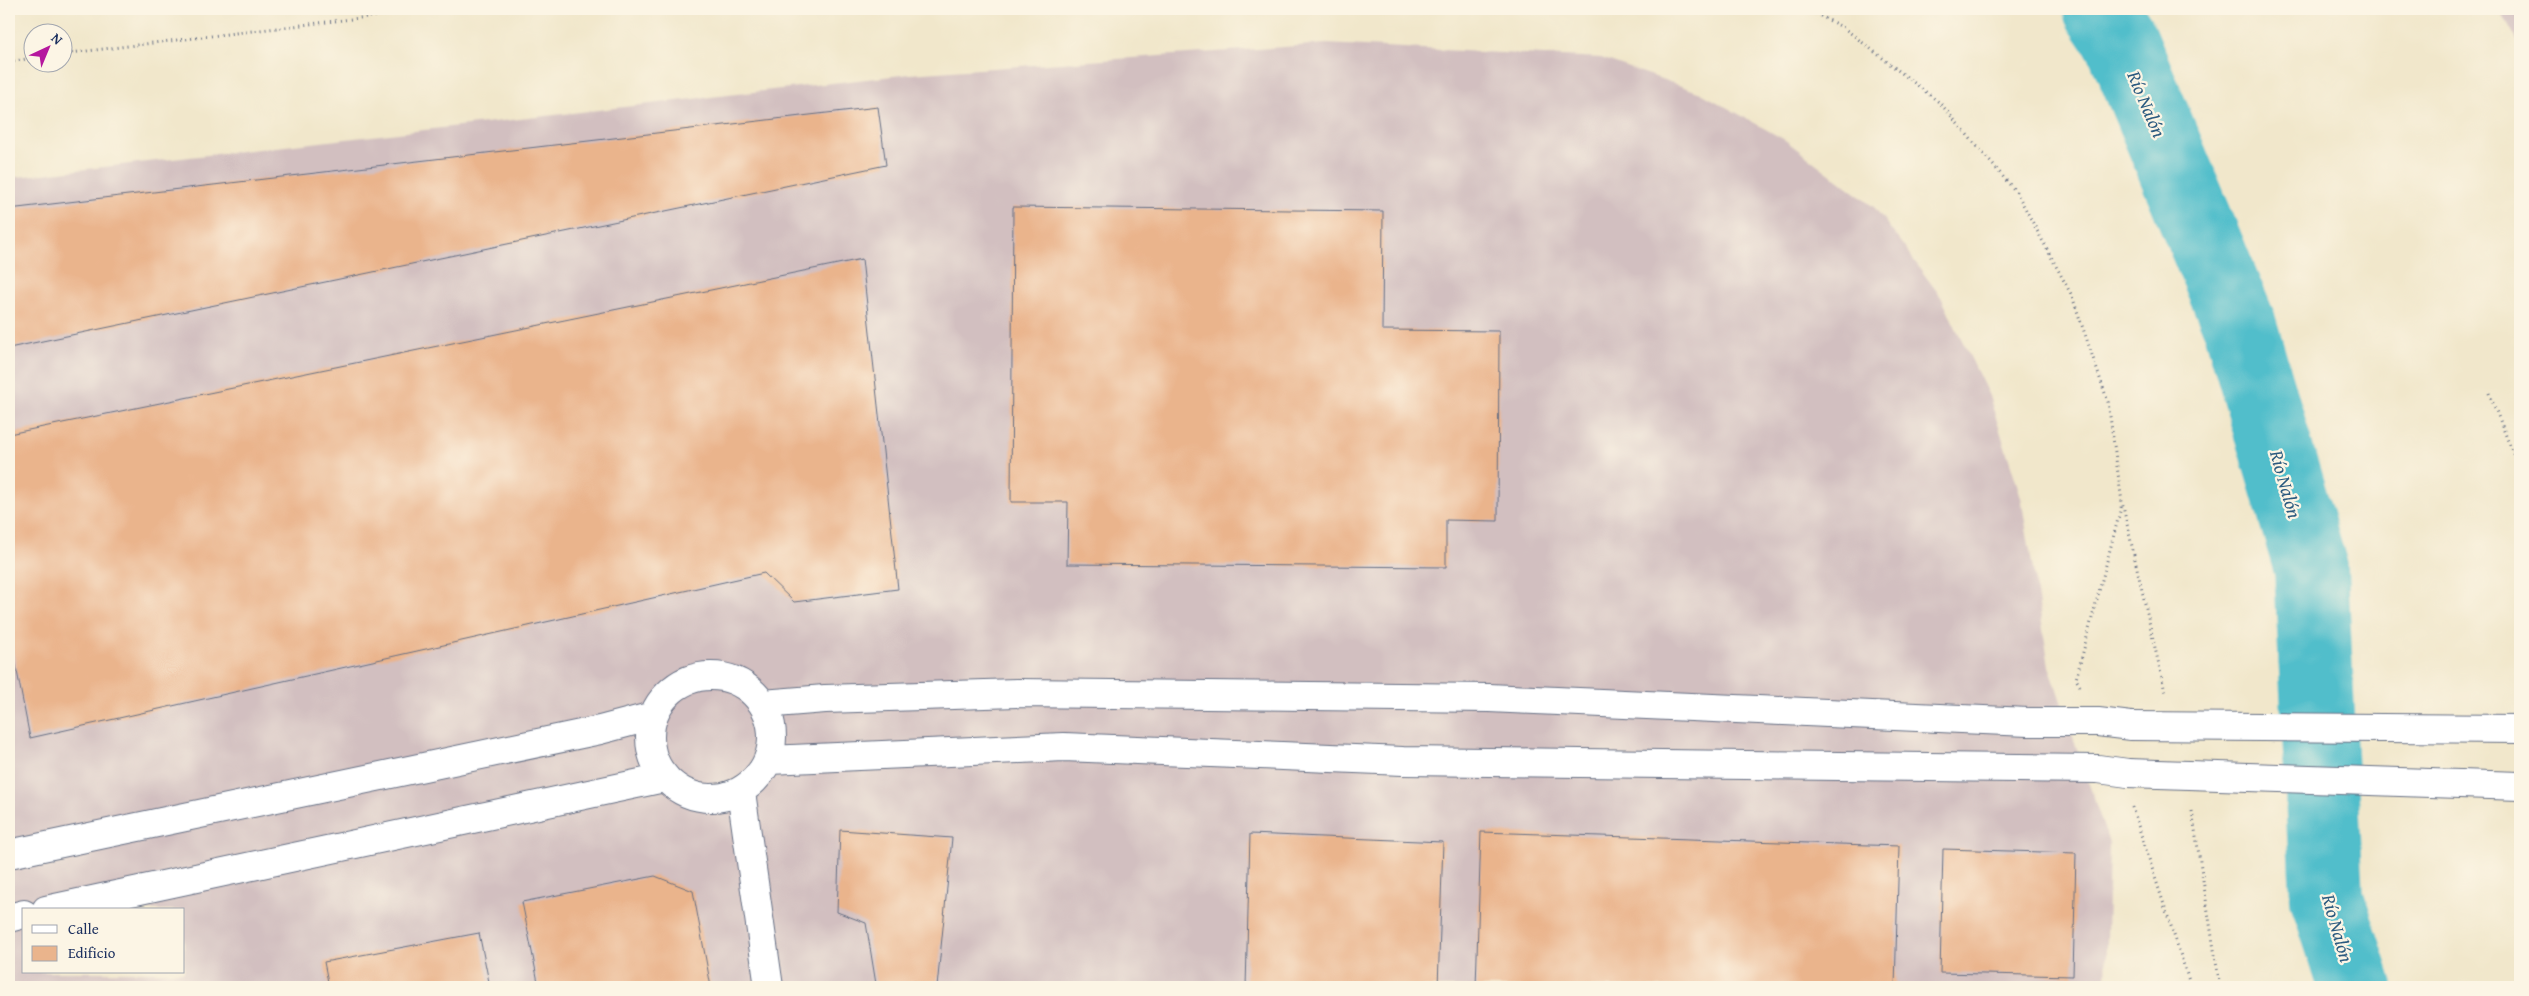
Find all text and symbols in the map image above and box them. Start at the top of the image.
north arrow [22,22,72,72]
text: N [47,28,68,50]
water label: Río Nalón [2120,65,2174,142]
water label: Río Nalón [2263,446,2309,522]
water label: Río Nalón [2315,890,2361,966]
legend [22,908,185,974]
text: Calle [68,918,99,939]
text: Edificio [68,942,116,963]

